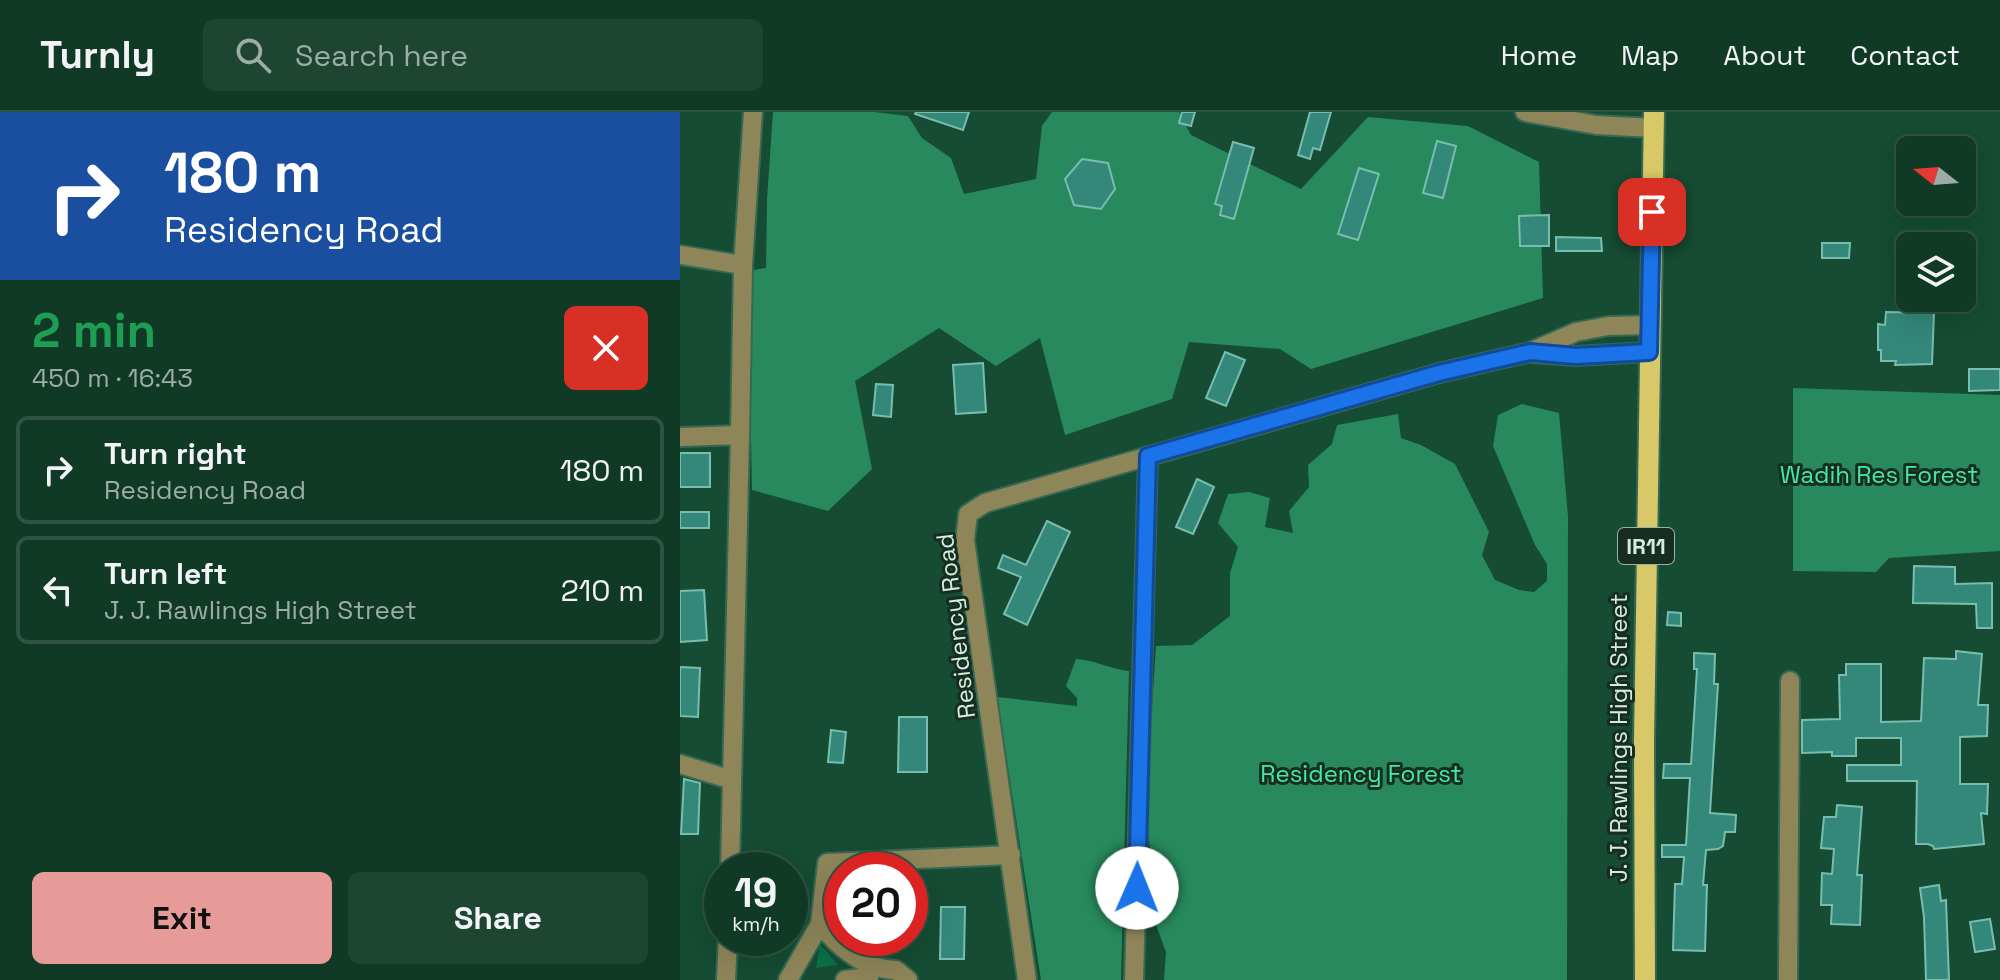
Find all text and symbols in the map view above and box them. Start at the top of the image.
search box [203,19,763,91]
text: Turnly [40,31,155,79]
icon: search [231,33,275,77]
text: Search here [295,36,468,75]
text: Home [1501,37,1577,73]
text: Map [1621,37,1679,73]
text: About [1723,37,1806,73]
text: Contact [1850,37,1960,73]
north arrow [1896,136,1976,216]
map controls [1896,136,1976,312]
text: 180 m [164,137,321,208]
icon: right [32,144,136,248]
pin [1618,178,1686,246]
icon: arrive [1630,190,1674,234]
text: Residency Road [164,207,444,253]
button: layers [1896,232,1976,312]
text: 2 min [32,300,156,361]
button: close [564,306,648,390]
text: 450 m · 16:43 [32,361,193,395]
text: Turn right [104,434,247,473]
icon: right [36,448,80,492]
text: 180 m [560,451,644,490]
park label: Wadih Res Forest [1780,459,1978,490]
text: Residency Road [104,473,306,507]
road number: IR11 [1618,528,1674,564]
street label: Residency Road [929,532,982,720]
text: Turn left [104,554,227,593]
icon: left [36,568,80,612]
text: 210 m [561,571,644,610]
text: J. J. Rawlings High Street [104,593,417,627]
street label: J. J. Rawlings High Street [1603,594,1634,882]
park label: Residency Forest [1260,758,1462,789]
position arrow [1095,846,1179,930]
speed limit sign: 20 [824,852,928,956]
text: 19 [735,868,777,919]
button: Exit [32,872,332,964]
button: Share [348,872,648,964]
text: km/h [732,911,780,937]

